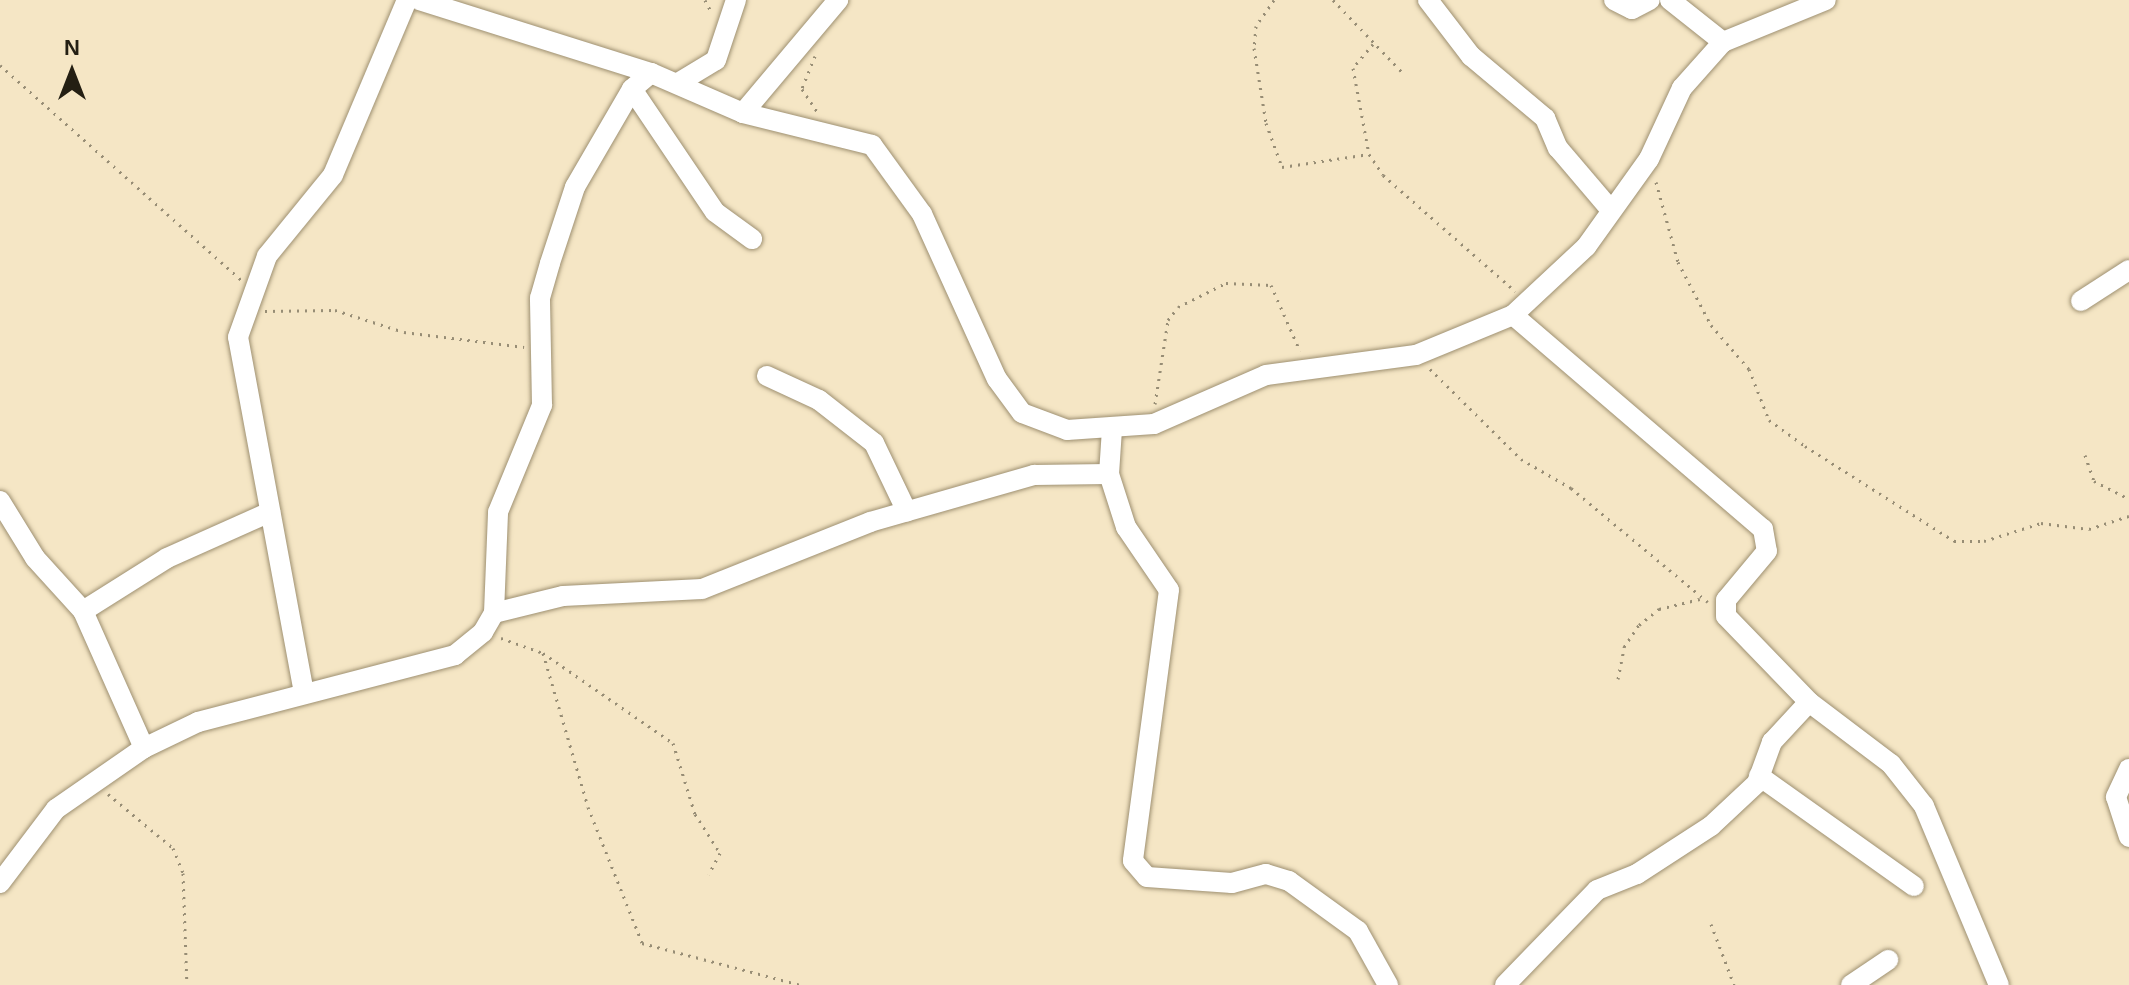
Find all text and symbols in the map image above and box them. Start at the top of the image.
north arrow [32,32,112,112]
text: N [64,35,80,60]

